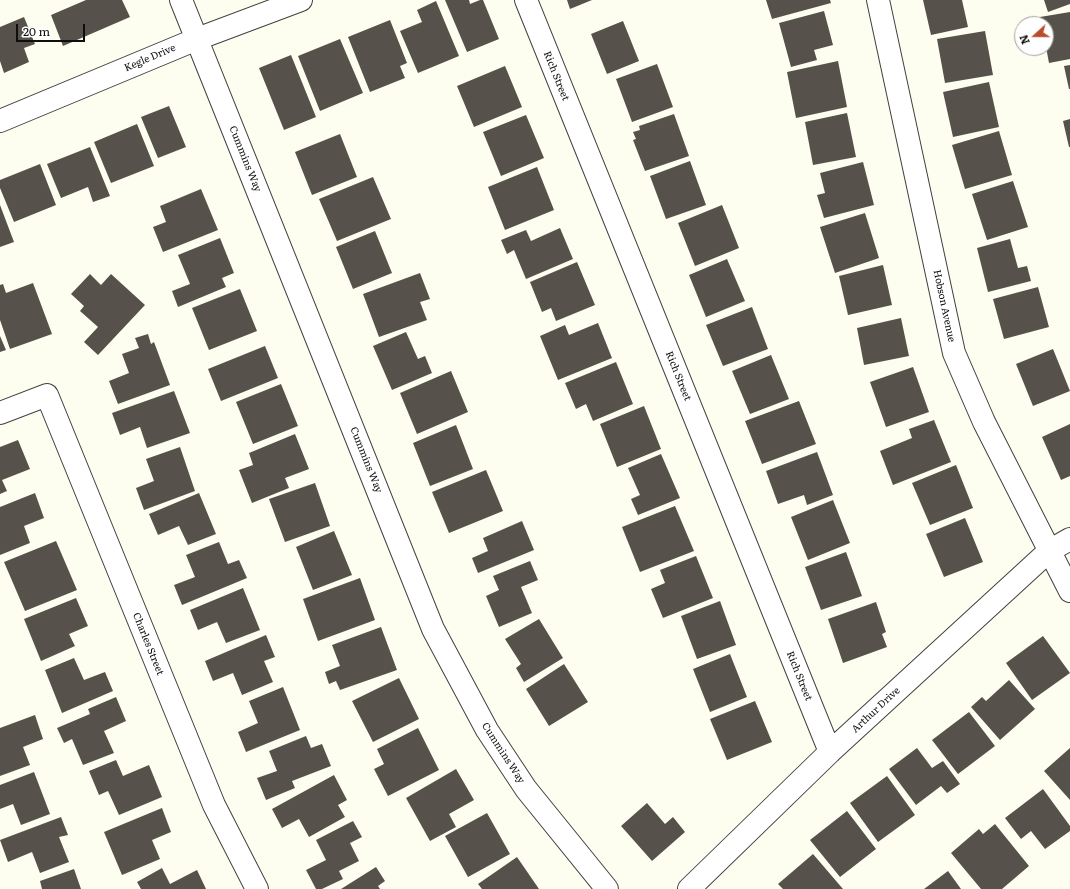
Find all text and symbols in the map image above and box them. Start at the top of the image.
scale bar [18,16,87,42]
north arrow [1014,16,1054,56]
text: 20 m [23,22,50,40]
text: N [1015,33,1033,47]
street label: Kegle Drive [122,42,178,74]
street label: Rich Street [541,49,571,103]
street label: Cummins Way [226,124,264,194]
street label: Hobson Avenue [930,269,958,343]
street label: Rich Street [663,349,693,403]
street label: Cummins Way [347,425,385,495]
street label: Charles Street [130,611,166,677]
street label: Rich Street [784,649,814,703]
street label: Arthur Drive [849,685,903,735]
street label: Cummins Way [479,720,527,786]

